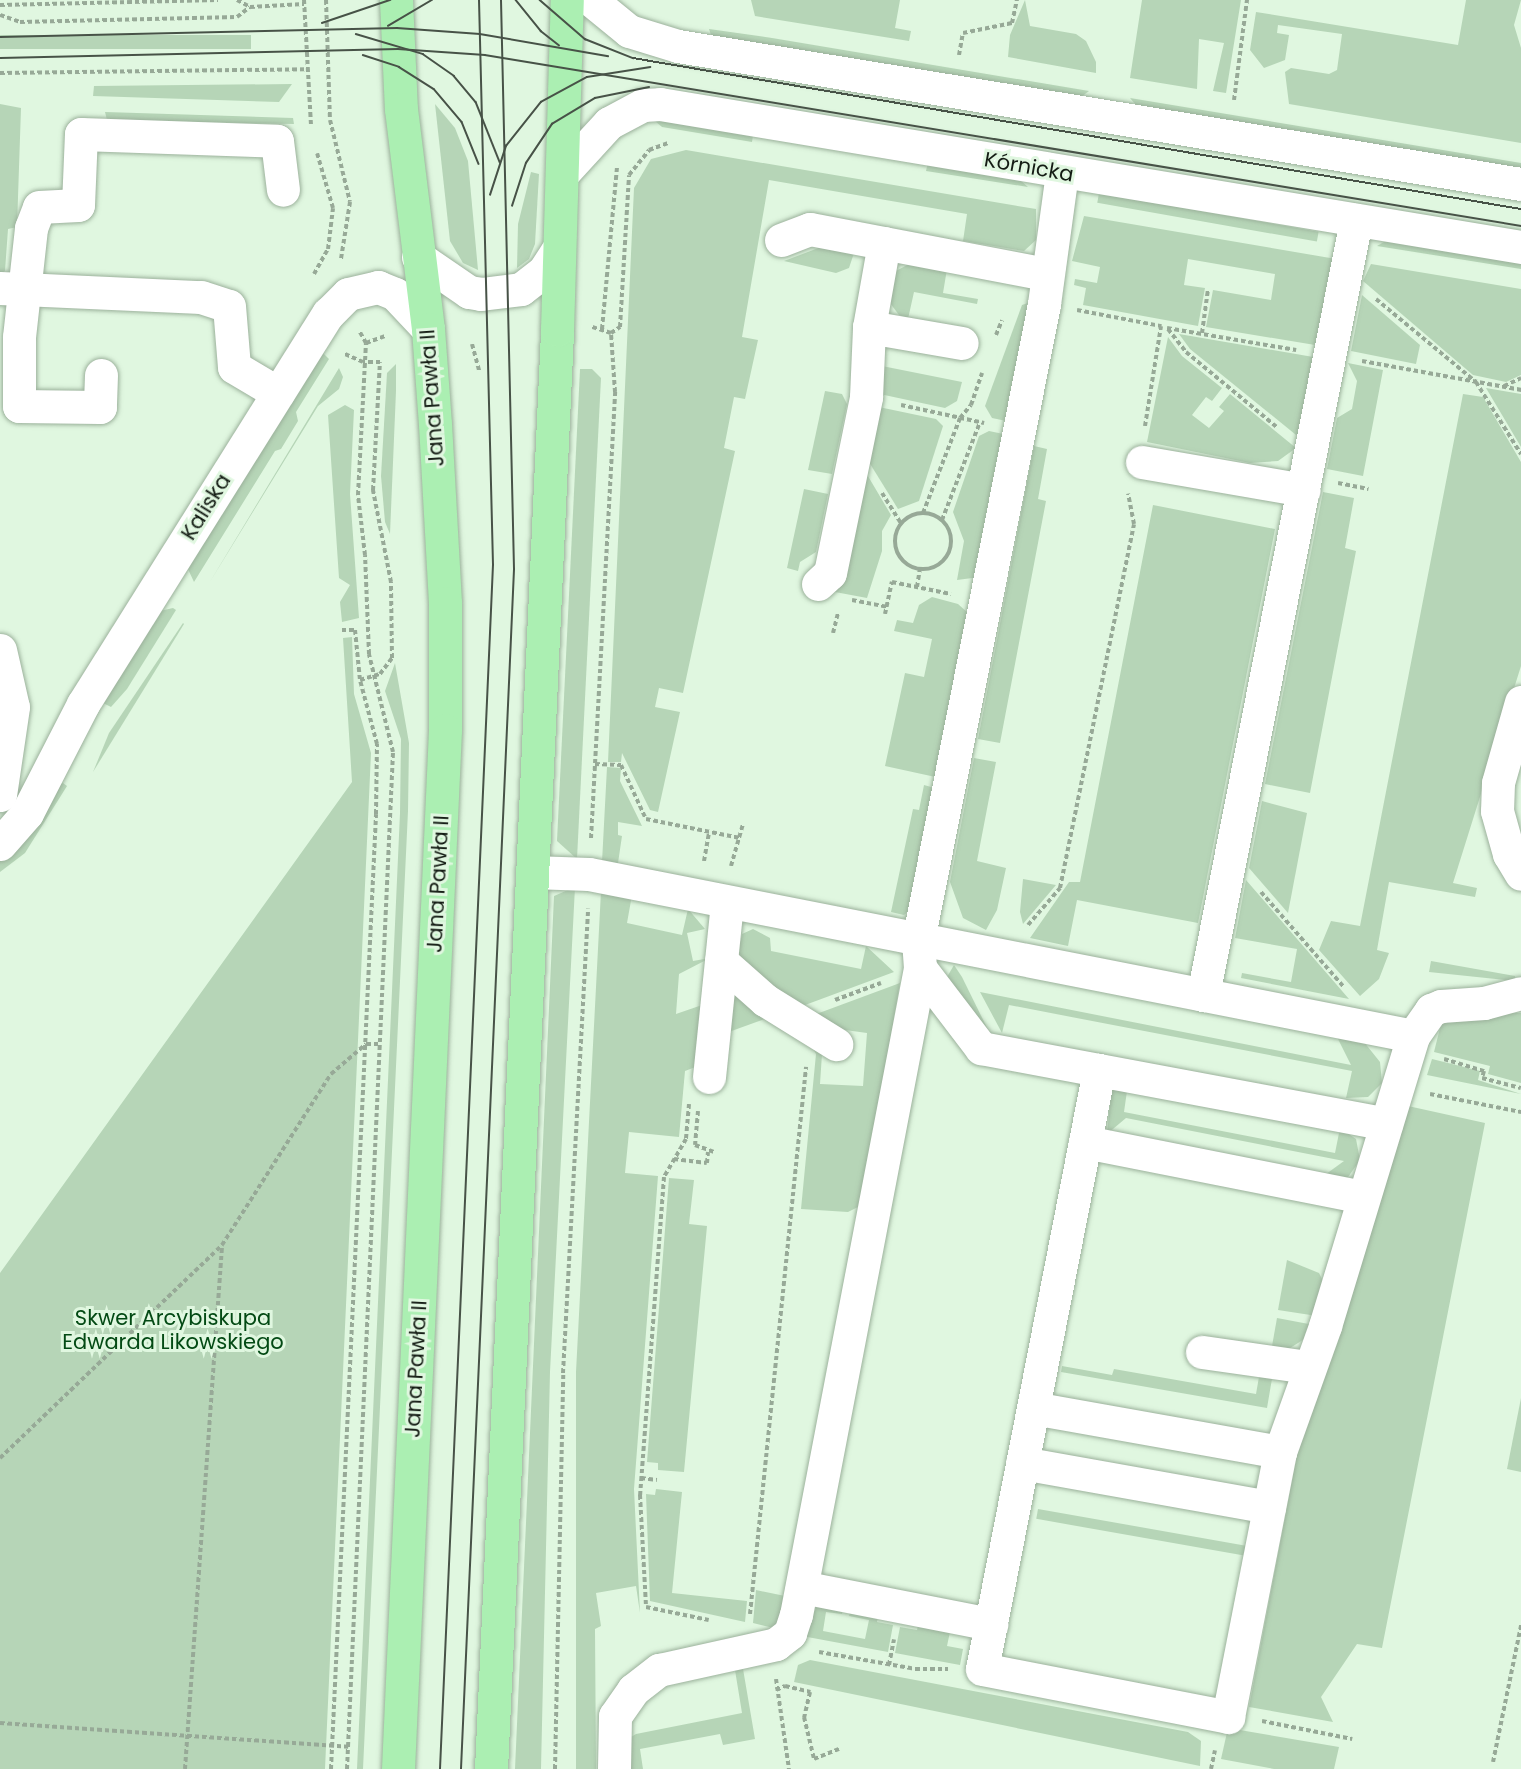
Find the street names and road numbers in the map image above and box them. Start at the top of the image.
street label: Kórnicka [982,147,1076,187]
street label: Jana Pawła II [415,329,449,467]
street label: Kaliska [176,469,236,545]
street label: Jana Pawła II [422,815,454,953]
street label: Jana Pawła II [400,1300,432,1438]

